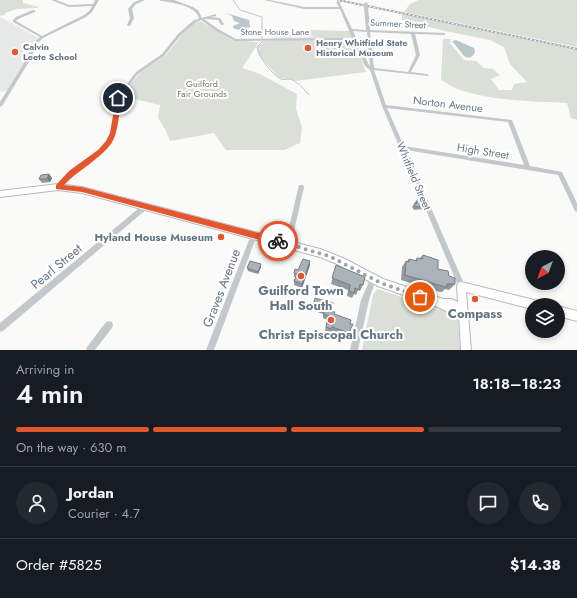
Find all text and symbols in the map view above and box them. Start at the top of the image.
street label: Summer Street [370,16,427,31]
street label: Stone House Lane [241,25,310,38]
place label: Henry Whitfield State Historical Museum [316,36,408,59]
place label: Calvin Leete School [23,40,77,63]
marker: Henry Whitfield State Historical Museum [303,43,313,53]
marker: Calvin Leete School [10,47,20,57]
park label: Guilford Fair Grounds [177,77,227,100]
pin [101,81,135,115]
icon: home [107,87,129,109]
street label: Norton Avenue [412,92,484,116]
street label: High Street [456,139,510,163]
street label: Whitfield Street [393,140,436,213]
courier [258,221,298,261]
place label: Hyland House Museum [94,229,213,245]
icon: bike [267,230,289,252]
marker: Hyland House Museum [216,232,226,242]
street label: Pearl Street [26,239,87,294]
street label: Graves Avenue [198,246,245,330]
north arrow [525,250,565,290]
map controls [525,250,565,338]
marker: Guilford Town Hall South [296,271,306,281]
pin [403,280,437,314]
place label: Guilford Town Hall South [258,281,344,315]
icon: bag [409,286,431,308]
marker: Compass [470,294,480,304]
button: layers [525,298,565,338]
place label: Compass [448,304,502,323]
marker: Christ Episcopal Church [326,315,336,325]
place label: Christ Episcopal Church [259,325,403,344]
text: Arriving in [16,360,74,379]
text: 18:18–18:23 [472,373,561,395]
text: 4 min [16,375,84,413]
text: On the way · 630 m [16,438,126,457]
button: person [16,482,58,524]
text: Jordan [68,482,114,504]
button: chat [467,482,509,524]
button: phone [519,482,561,524]
text: Courier · 4.7 [68,504,140,523]
text: Order #5825 [16,554,102,576]
text: $14.38 [510,554,561,576]

